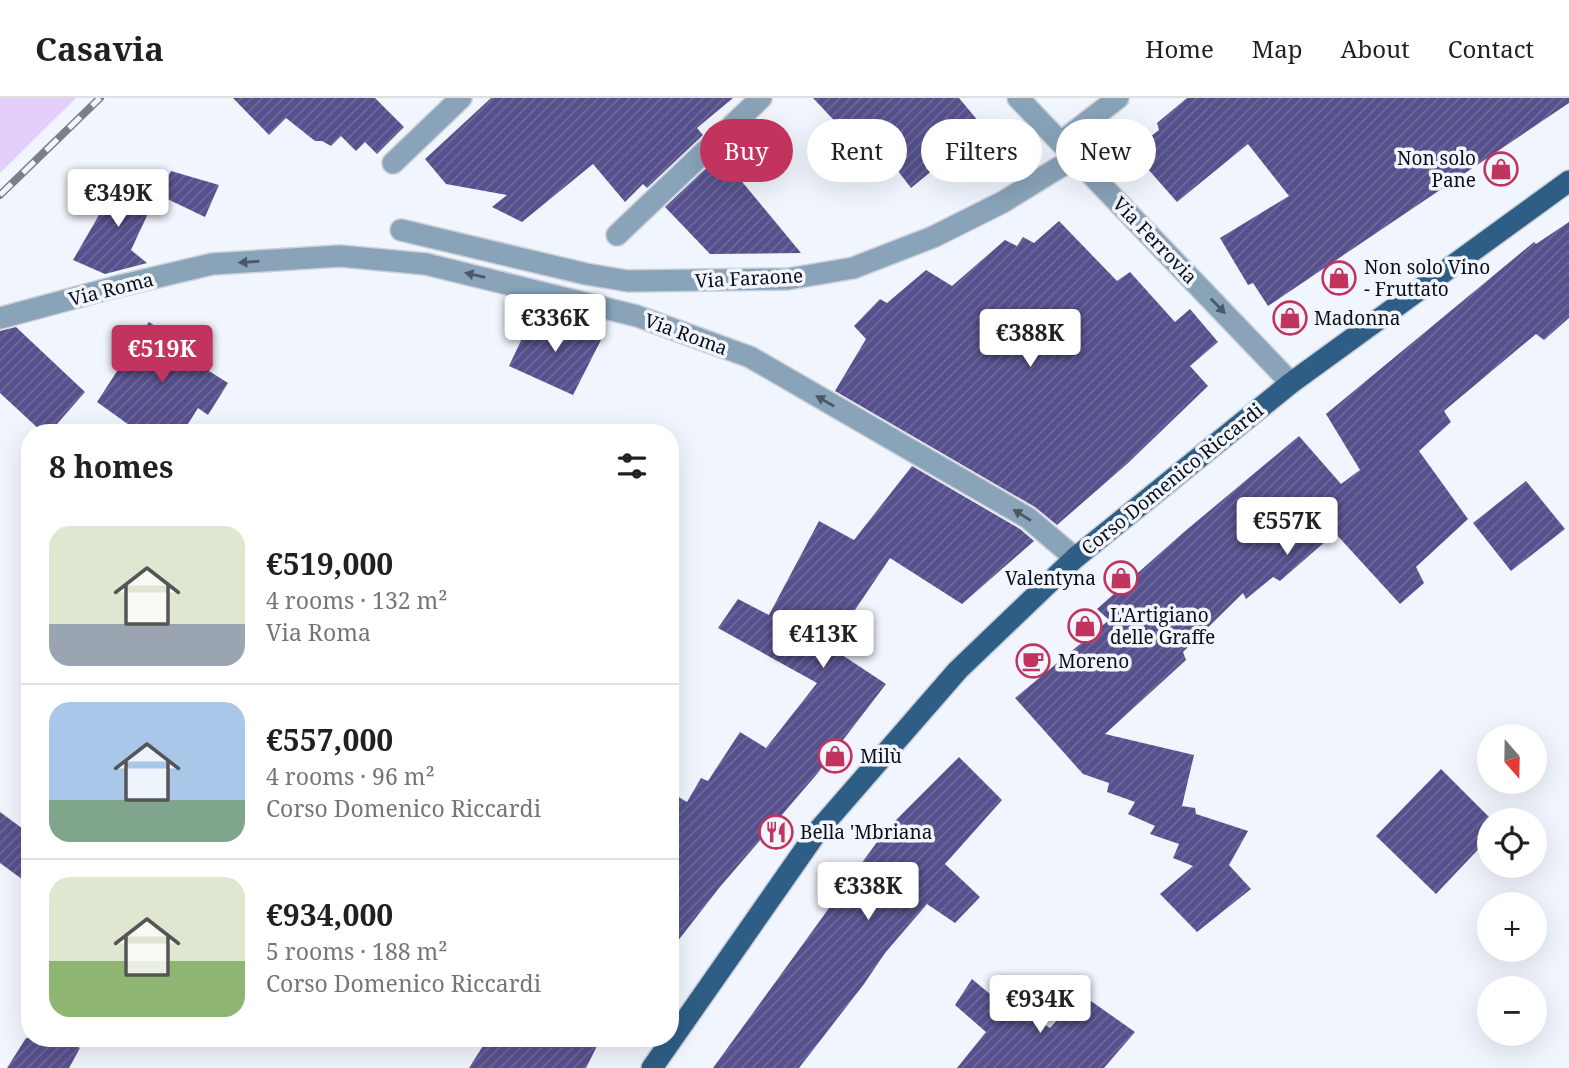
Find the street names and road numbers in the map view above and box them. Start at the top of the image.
street label: Via Ferrovia [1107,191,1203,289]
street label: Via Faraone [694,262,804,294]
street label: Via Roma [66,266,156,312]
street label: Via Roma [641,307,731,361]
street label: Corso Domenico Riccardi [1076,397,1268,561]

